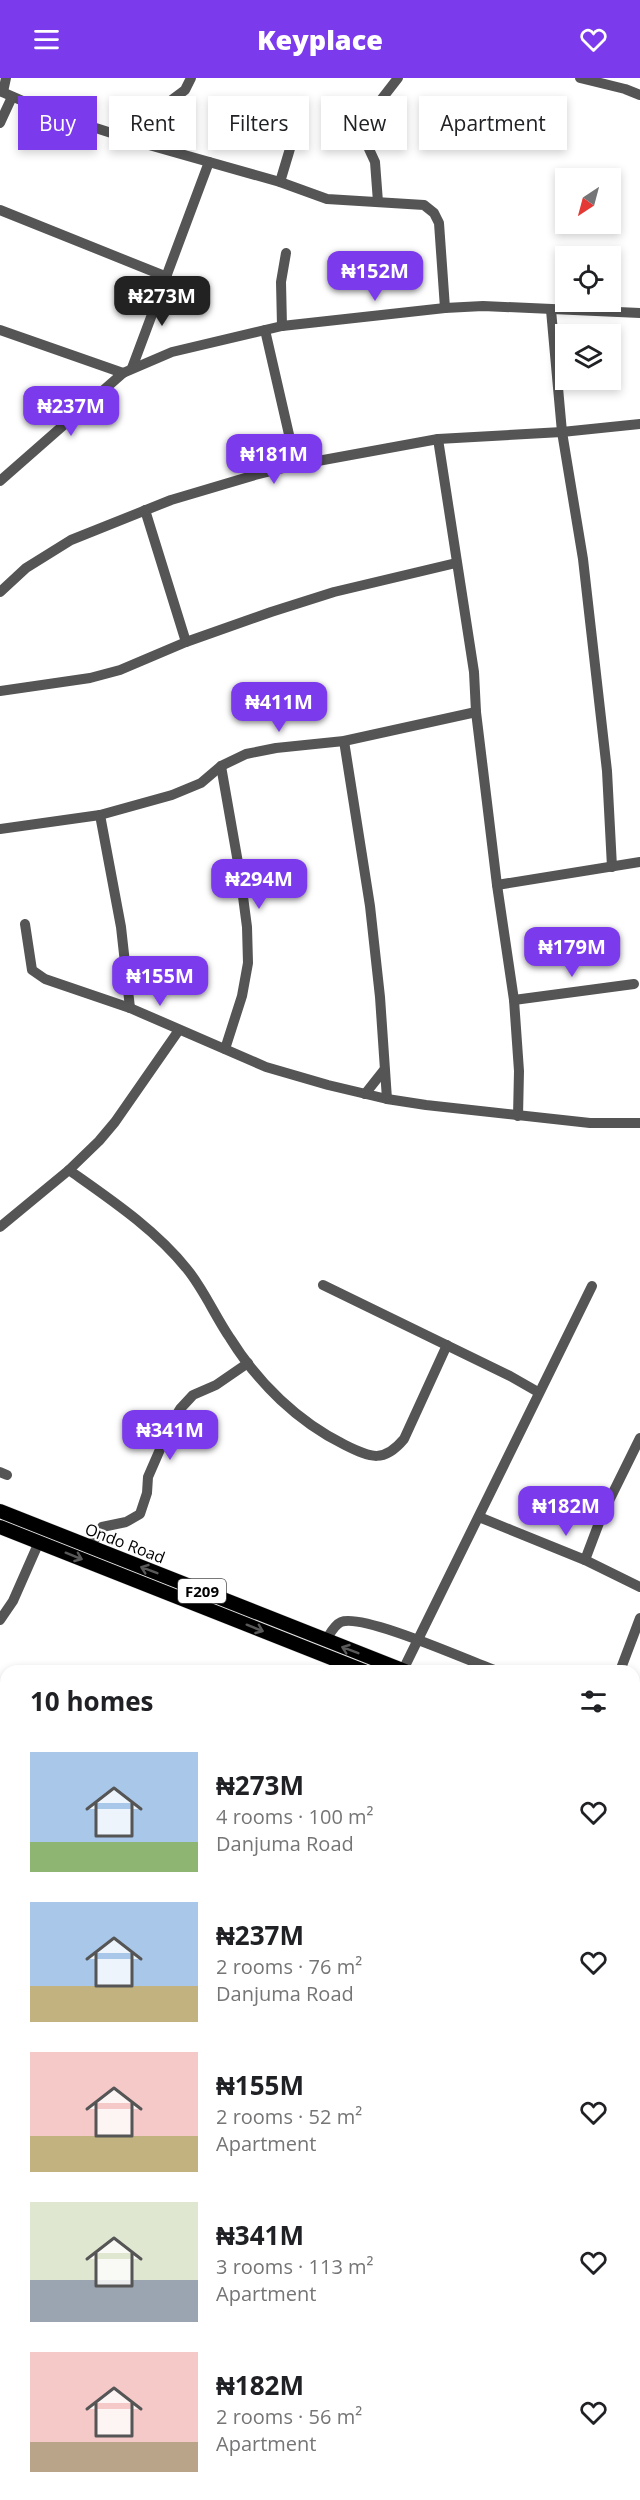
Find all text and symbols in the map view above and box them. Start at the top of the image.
text: Keyplace [257,21,383,58]
icon: menu [30,23,63,56]
icon: heart [577,23,610,56]
chip: Buy [18,96,97,150]
chip: Rent [109,96,196,150]
chip: Filters [208,96,309,150]
chip: New [321,96,407,150]
chip: Apartment [419,96,567,150]
north arrow [555,168,621,234]
map controls [555,168,621,390]
button: locate [555,246,621,312]
pin: ₦152M [333,251,417,302]
text: ₦152M [341,257,409,284]
pin: ₦273M [120,276,204,327]
text: ₦273M [128,282,196,309]
button: layers [555,324,621,390]
pin: ₦237M [29,386,113,437]
text: ₦237M [37,392,105,419]
pin: ₦181M [232,434,316,485]
text: ₦181M [240,440,308,467]
pin: ₦411M [237,682,321,733]
text: ₦411M [245,688,313,715]
pin: ₦294M [217,859,301,910]
text: ₦294M [225,865,293,892]
pin: ₦179M [530,927,614,978]
text: ₦179M [538,933,606,960]
pin: ₦155M [118,956,202,1007]
text: ₦155M [126,962,194,989]
pin: ₦341M [128,1410,212,1461]
text: ₦341M [136,1416,204,1443]
pin: ₦182M [524,1486,608,1537]
text: ₦182M [532,1492,600,1519]
street label: Ondo Road [82,1518,168,1568]
one-way arrow [64,1551,83,1562]
one-way arrow [141,1564,159,1575]
road number: F209 [178,1579,226,1603]
one-way arrow [245,1623,264,1634]
one-way arrow [341,1643,360,1654]
text: 10 homes [30,1683,154,1719]
icon: filters [577,1685,610,1718]
text: ₦273M [216,1767,304,1803]
icon: home [78,1776,150,1848]
icon: heart [577,1796,610,1829]
text: 4 rooms · 100 m² [216,1803,374,1830]
text: Danjuma Road [216,1830,354,1857]
text: ₦237M [216,1917,304,1953]
icon: home [78,1926,150,1998]
icon: heart [577,1946,610,1979]
text: 2 rooms · 76 m² [216,1953,362,1980]
text: Danjuma Road [216,1980,354,2007]
text: ₦155M [216,2067,304,2103]
icon: home [78,2076,150,2148]
icon: heart [577,2096,610,2129]
text: 2 rooms · 52 m² [216,2103,362,2130]
text: Apartment [216,2130,316,2157]
text: ₦341M [216,2217,304,2253]
icon: home [78,2226,150,2298]
icon: heart [577,2246,610,2279]
text: 3 rooms · 113 m² [216,2253,374,2280]
text: Apartment [216,2280,316,2307]
text: ₦182M [216,2367,304,2403]
icon: home [78,2376,150,2448]
icon: heart [577,2396,610,2429]
text: 2 rooms · 56 m² [216,2403,362,2430]
text: Apartment [216,2430,316,2457]

